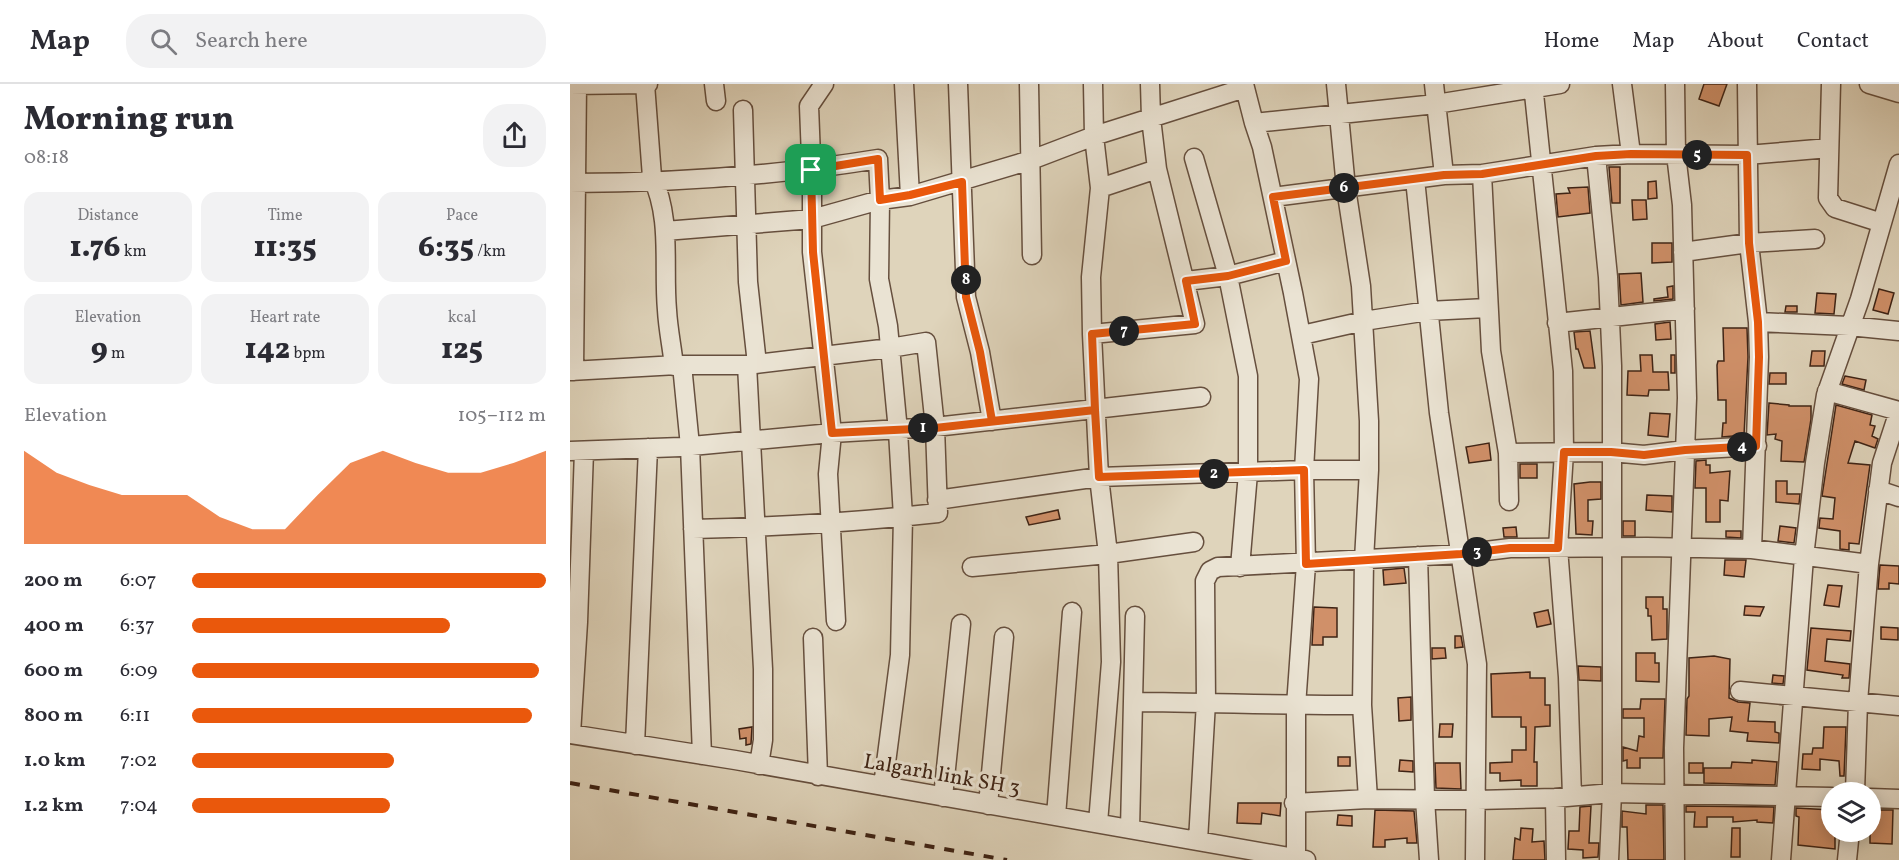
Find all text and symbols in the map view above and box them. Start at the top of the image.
search box [126,14,546,68]
text: Map [30,22,90,61]
icon: search [147,25,180,58]
text: Search here [195,26,308,57]
text: Home [1544,27,1599,56]
text: Map [1632,27,1674,56]
text: About [1707,27,1764,56]
text: Contact [1797,27,1869,56]
text: Morning run [24,98,234,144]
button: share [483,104,546,167]
pin: 5 [1682,140,1712,170]
text: 08:18 [24,144,69,172]
pin [785,144,836,195]
text: 5 [1693,144,1701,166]
icon: arrive [794,153,827,186]
pin: 6 [1329,173,1359,203]
text: 6 [1340,177,1348,199]
text: Distance [77,205,139,227]
text: Time [267,205,303,227]
text: Pace [446,205,478,227]
text: 1.76 [69,227,121,269]
text: 11:35 [253,227,317,269]
text: 6:35 [418,227,474,269]
text: km [121,241,147,263]
text: /km [474,241,506,263]
pin: 8 [951,265,981,295]
text: 8 [962,269,970,291]
text: Elevation [75,307,141,329]
text: Heart rate [250,307,320,329]
text: kcal [448,307,476,329]
pin: 7 [1109,316,1139,346]
text: 7 [1120,320,1128,342]
text: 9 [91,329,108,371]
text: 142 [244,329,290,371]
text: 125 [441,329,483,371]
text: m [108,343,125,365]
text: bpm [290,343,326,365]
text: Elevation [24,402,107,430]
text: 105–112 m [458,402,546,430]
pin: 1 [908,413,938,443]
text: 1 [920,417,926,439]
pin: 4 [1727,432,1757,462]
text: 4 [1737,436,1747,458]
pin: 2 [1199,459,1229,489]
text: 2 [1210,463,1218,485]
pin: 3 [1462,537,1492,567]
text: 3 [1473,541,1481,563]
text: 200 m [24,567,82,595]
text: 6:07 [120,567,157,595]
text: 400 m [24,612,84,640]
text: 6:37 [120,612,155,640]
text: 600 m [24,657,83,685]
text: 6:09 [120,657,157,685]
text: 800 m [24,702,83,730]
text: 6:11 [120,702,150,730]
text: 1.0 km [24,747,86,775]
text: 7:02 [120,747,157,775]
street label: Lalgarh link SH 3 [861,747,1022,804]
map controls [1821,782,1881,842]
button: layers [1821,782,1881,842]
text: 1.2 km [24,792,84,820]
text: 7:04 [120,792,158,820]

